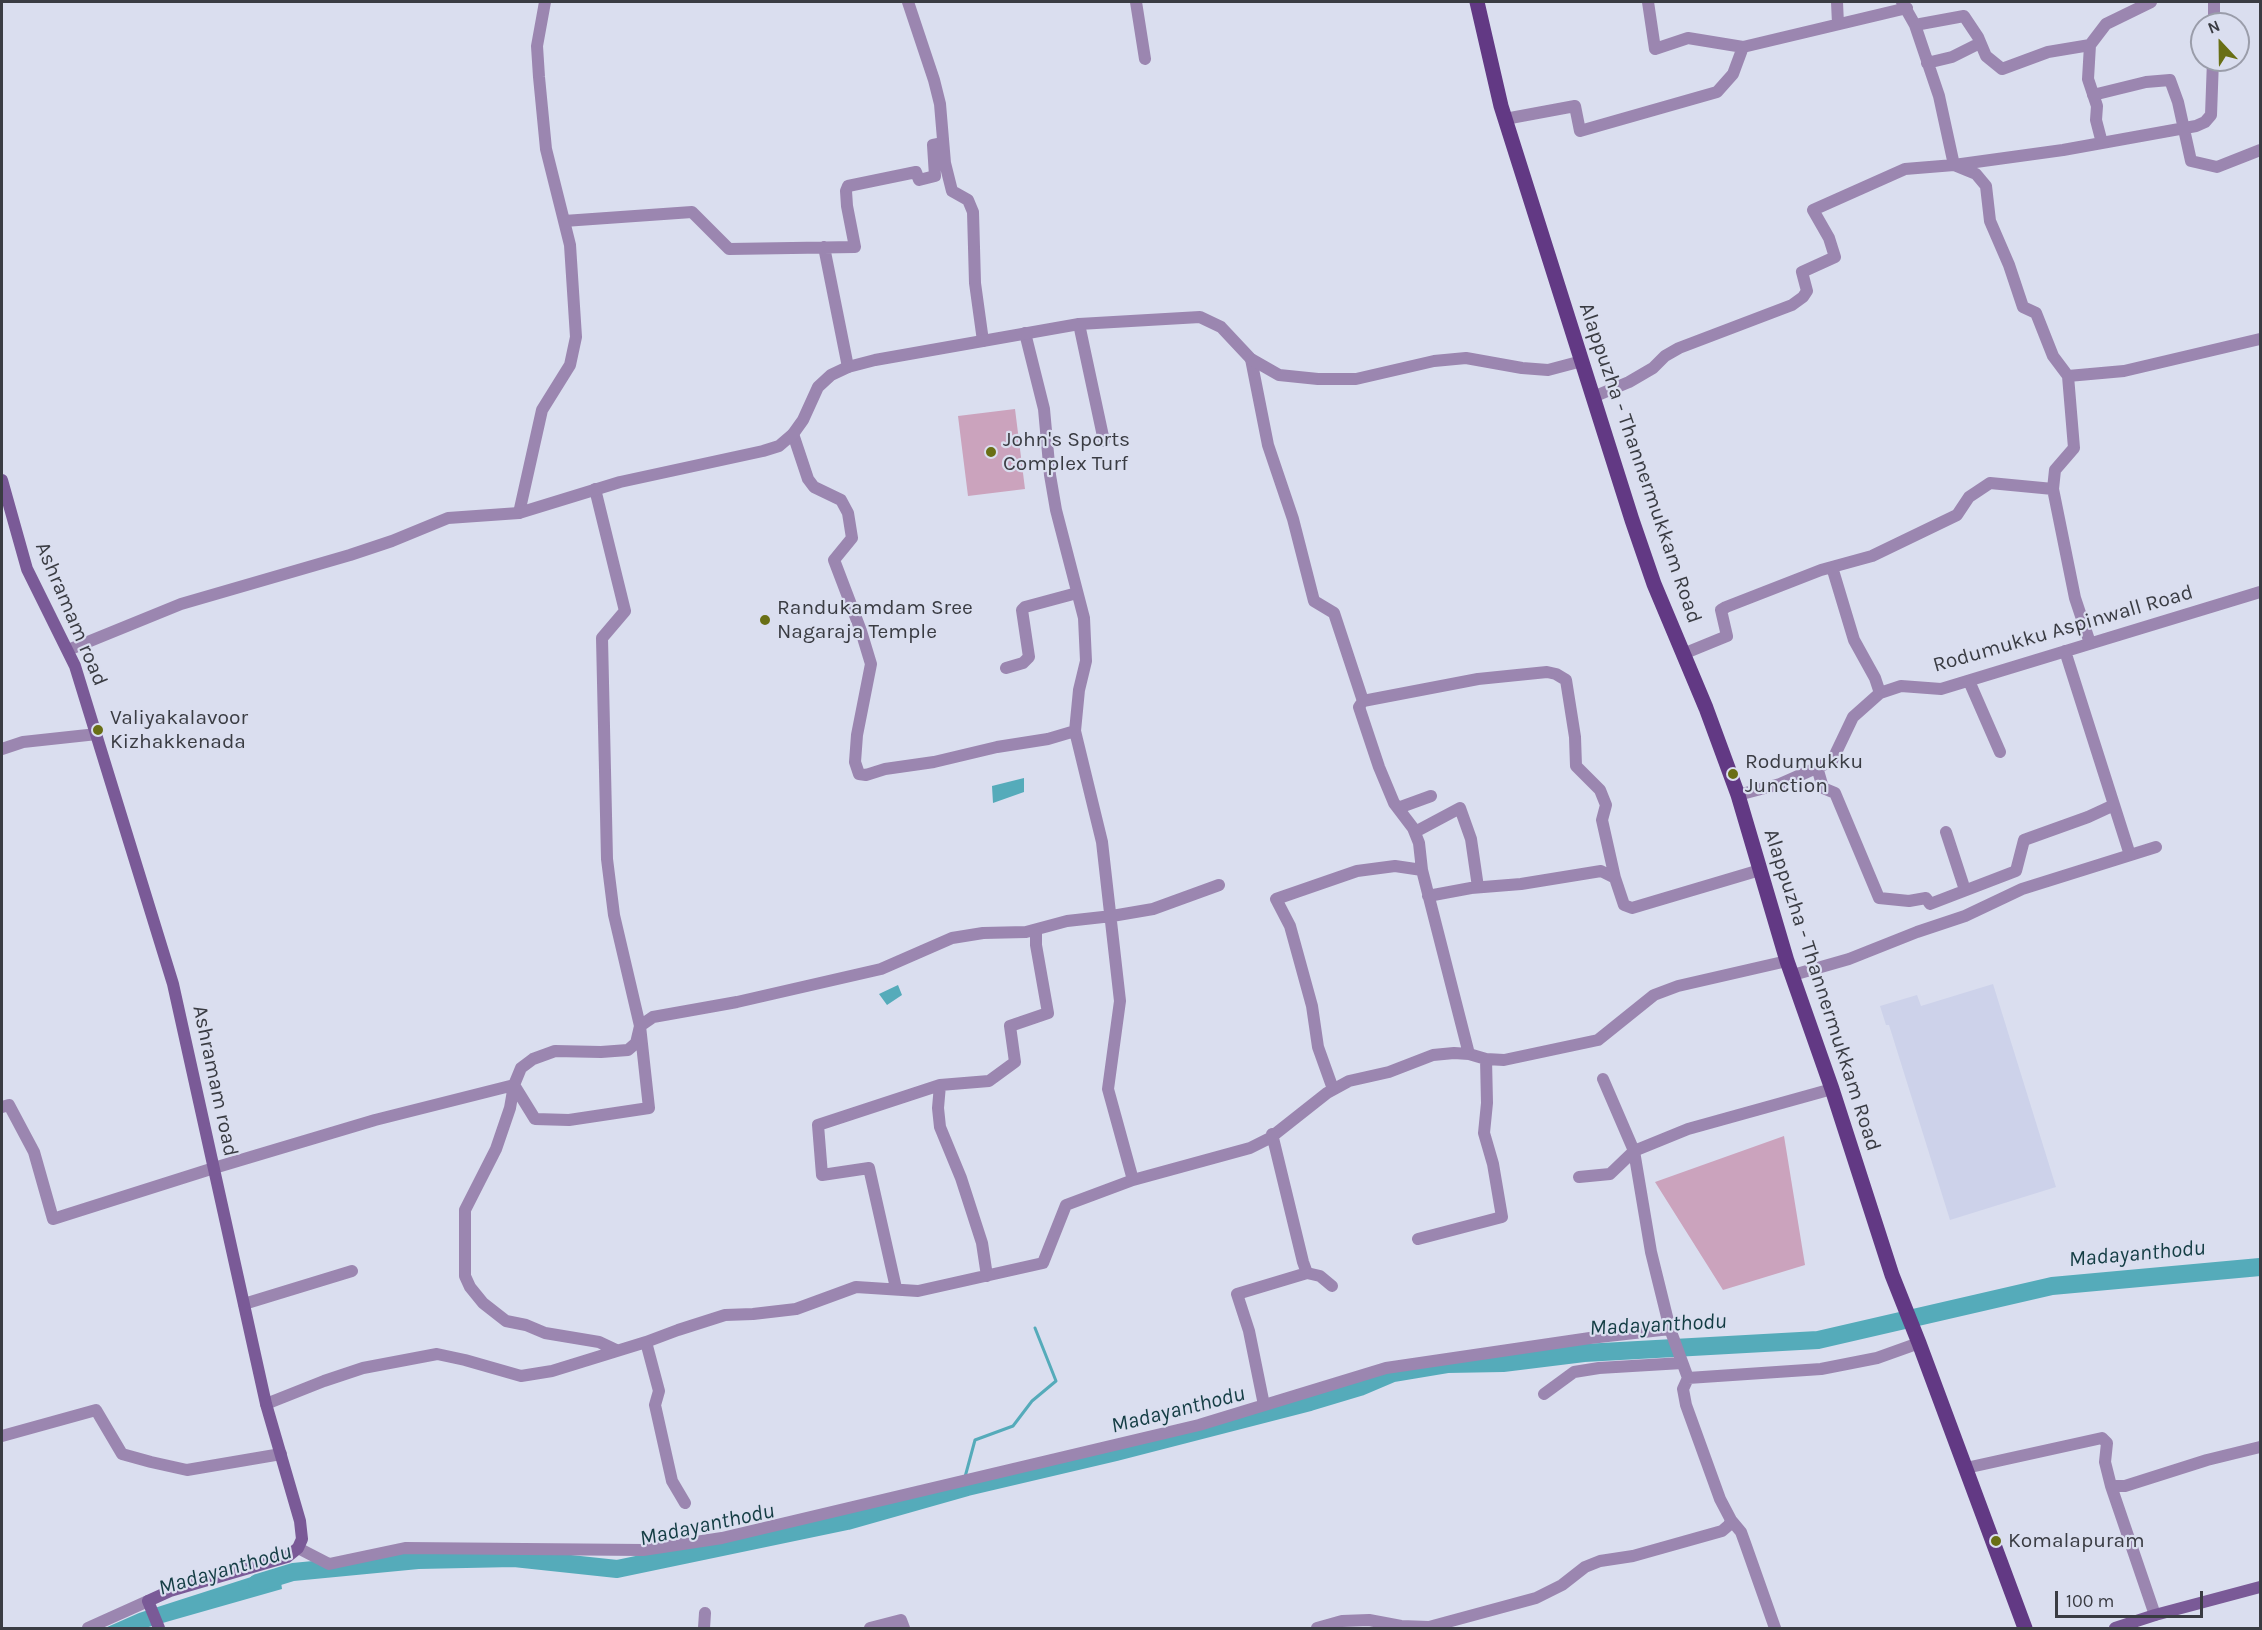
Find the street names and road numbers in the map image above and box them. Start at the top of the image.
street label: Alappuzha - Thannermukkam Road [1573,299,1707,627]
street label: Ashramam road [29,538,113,690]
street label: Rodumukku Aspinwall Road [1930,580,2196,678]
street label: Alappuzha - Thannermukkam Road [1758,826,1886,1154]
street label: Ashramam road [187,1003,243,1159]

